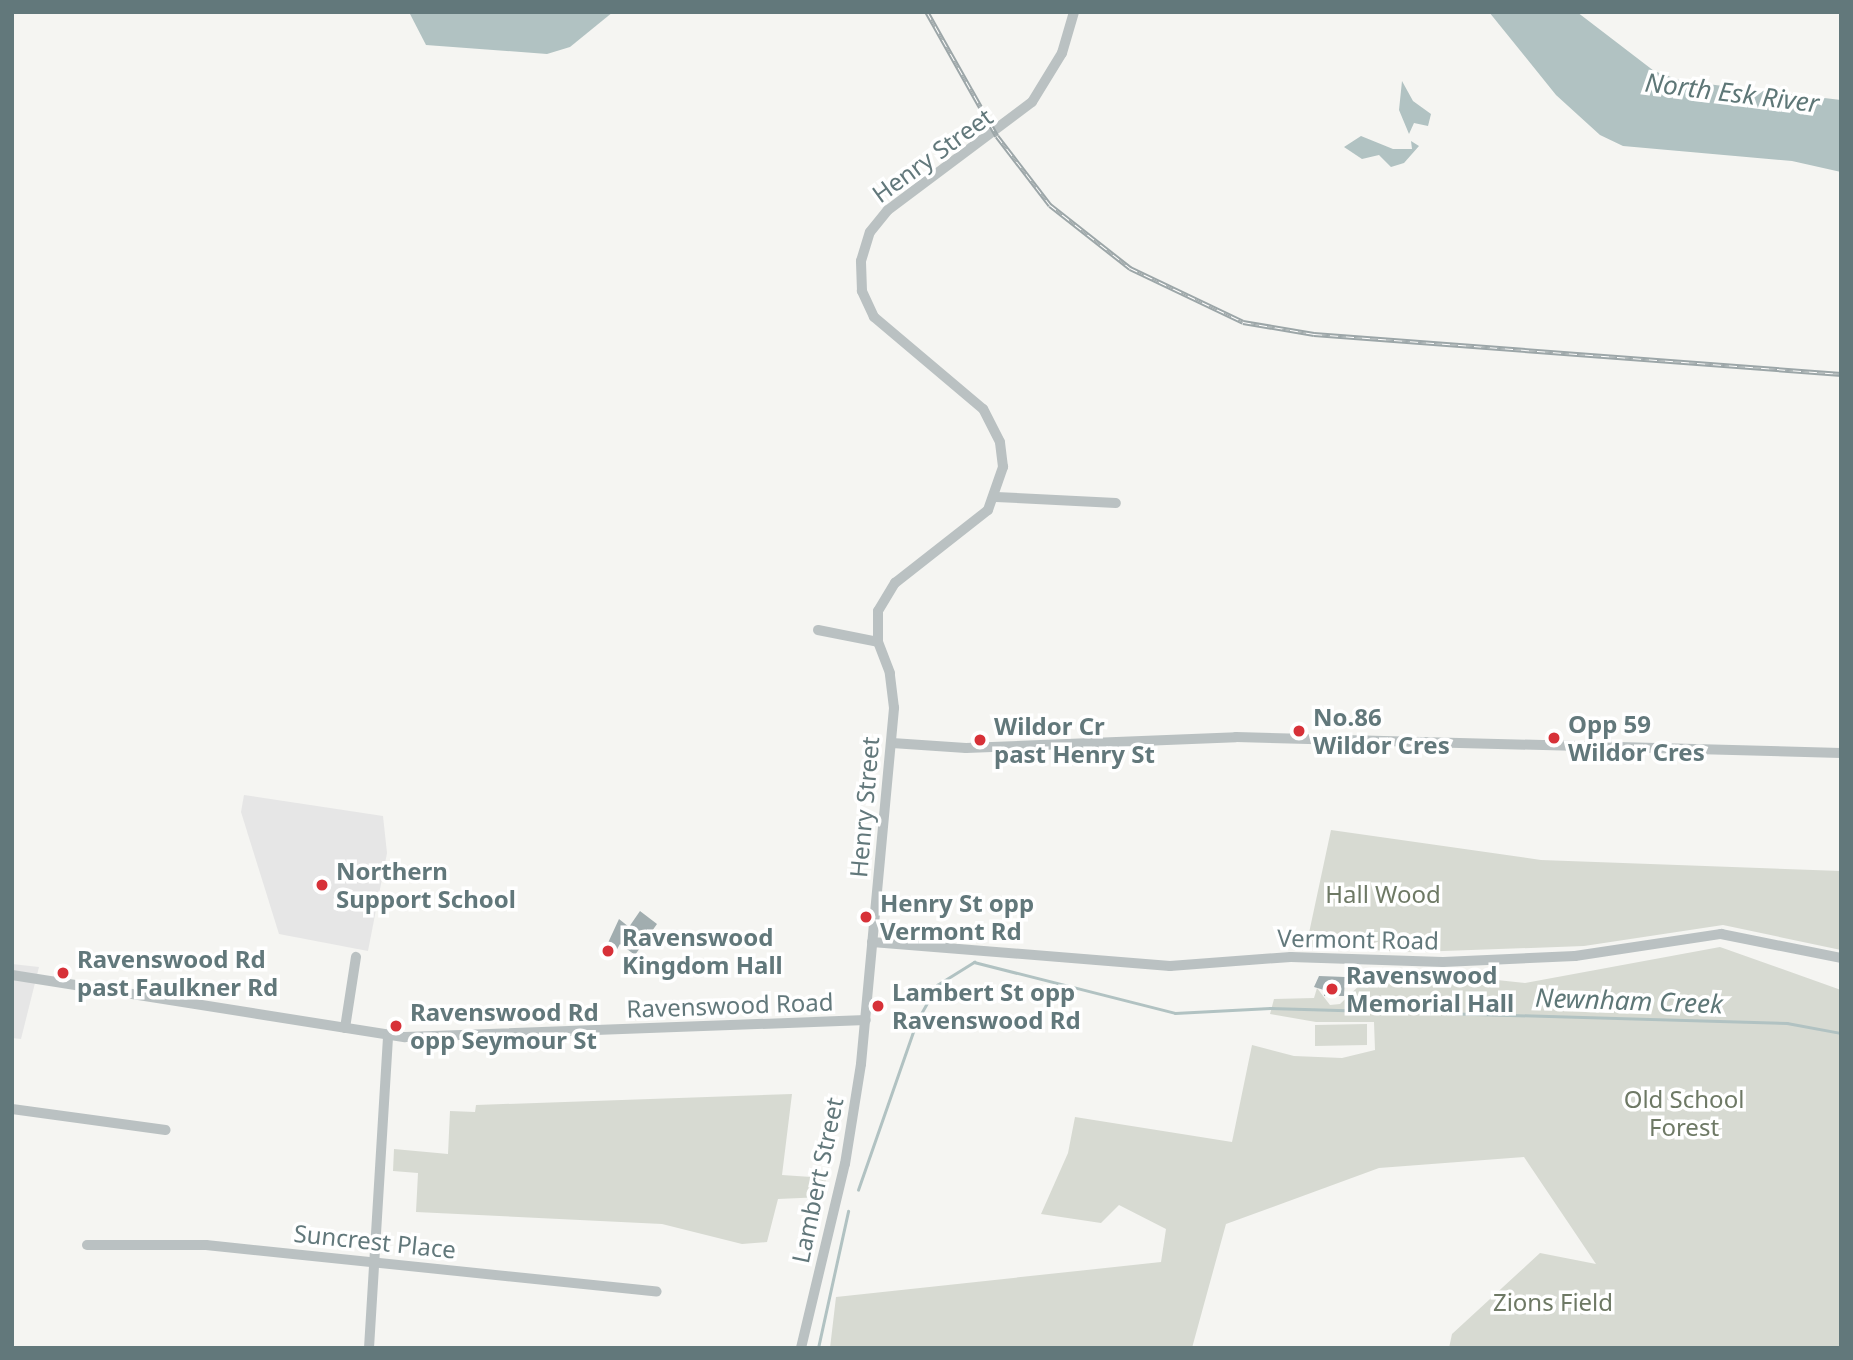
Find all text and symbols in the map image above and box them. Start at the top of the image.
water label: North Esk River [1643,67,1821,119]
street label: Henry Street [866,102,998,208]
place label: No.86 Wildor Cres [1313,703,1450,759]
place label: Opp 59 Wildor Cres [1568,710,1705,766]
place label: Wildor Cr past Henry St [994,712,1155,768]
marker: No.86 Wildor Cres [1291,723,1307,739]
marker: Opp 59 Wildor Cres [1546,730,1562,746]
marker: Wildor Cr past Henry St [972,732,988,748]
street label: Henry Street [843,735,885,879]
place label: Northern Support School [336,857,516,913]
marker: Northern Support School [314,877,330,893]
park label: Hall Wood [1325,880,1441,908]
place label: Henry St opp Vermont Rd [880,889,1034,945]
marker: Henry St opp Vermont Rd [858,909,874,925]
place label: Ravenswood Kingdom Hall [622,923,783,979]
street label: Vermont Road [1277,923,1439,955]
marker: Ravenswood Kingdom Hall [600,943,616,959]
place label: Ravenswood Rd past Faulkner Rd [77,945,278,1001]
place label: Ravenswood Memorial Hall [1346,961,1514,1017]
marker: Ravenswood Rd past Faulkner Rd [55,965,71,981]
place label: Lambert St opp Ravenswood Rd [892,978,1081,1034]
marker: Ravenswood Memorial Hall [1324,981,1340,997]
water label: Newnham Creek [1535,982,1723,1020]
street label: Ravenswood Road [626,987,834,1023]
place label: Ravenswood Rd opp Seymour St [410,998,599,1054]
marker: Lambert St opp Ravenswood Rd [870,998,886,1014]
marker: Ravenswood Rd opp Seymour St [388,1018,404,1034]
park label: Old School Forest [1624,1085,1744,1141]
street label: Lambert Street [785,1095,849,1265]
street label: Suncrest Place [292,1218,458,1264]
park label: Zions Field [1493,1288,1613,1316]

